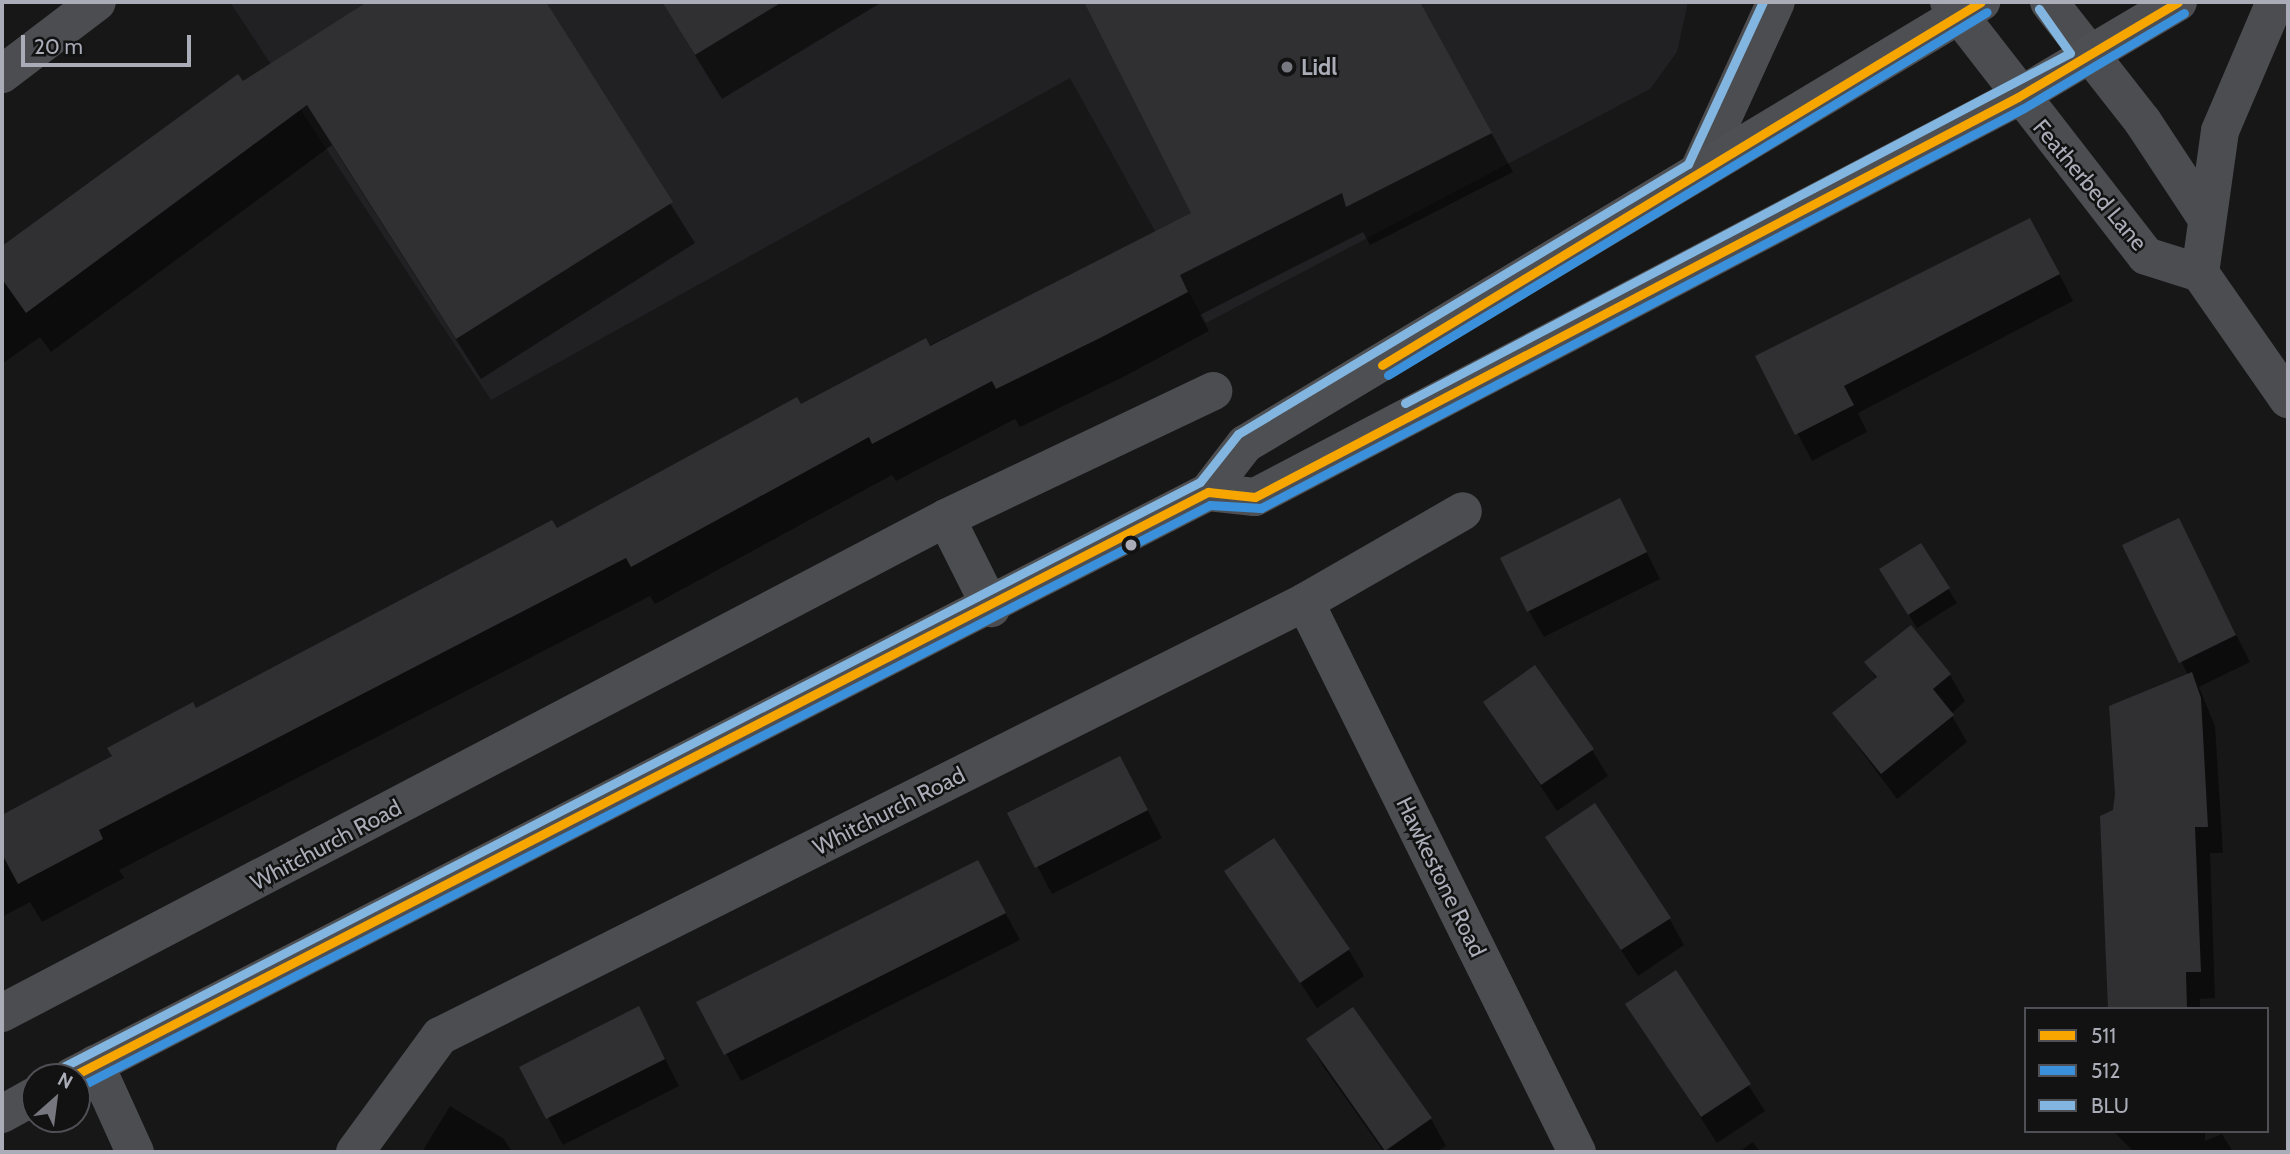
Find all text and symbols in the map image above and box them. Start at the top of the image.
scale bar [24,21,194,65]
text: 20 m [34,34,83,59]
place label: Lidl [1301,53,1337,81]
marker: Lidl [1279,59,1295,75]
street label: Featherbed Lane [2027,114,2153,256]
unlabelled marker [1124,538,1138,552]
street label: Whitchurch Road [808,761,970,861]
street label: Hawkestone Road [1390,793,1492,961]
street label: Whitchurch Road [246,794,406,896]
legend [2024,1007,2269,1133]
text: 511 [2091,1023,2116,1048]
text: 512 [2091,1058,2120,1083]
north arrow [21,1063,91,1133]
text: N [54,1067,76,1094]
text: BLU [2091,1093,2129,1118]

